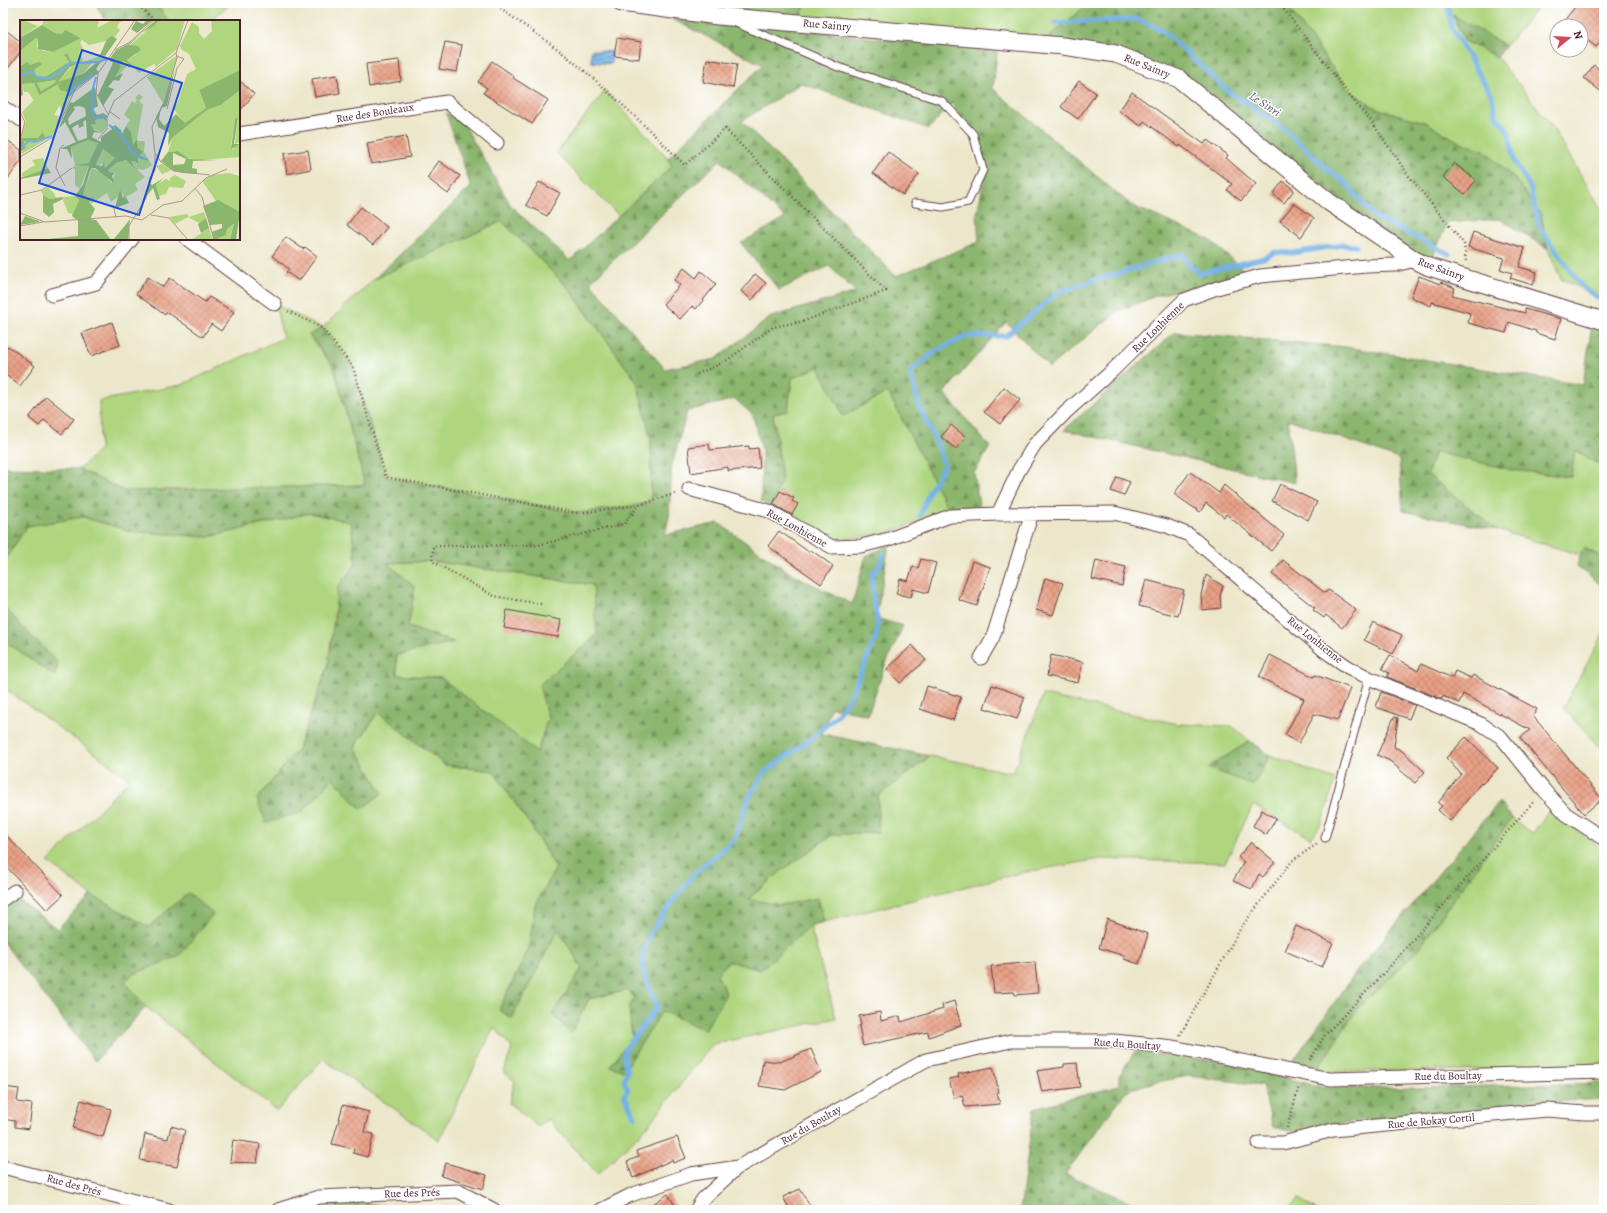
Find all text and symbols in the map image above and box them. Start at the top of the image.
street label: Rue Sainry [802,15,852,35]
north arrow [1549,18,1589,58]
inset map [20,20,240,240]
text: N [1570,29,1586,41]
street label: Rue Sainry [1122,50,1172,82]
water label: Le Sinri [1246,88,1284,120]
street label: Rue des Bouleaux [335,99,416,127]
street label: Rue Sainry [1416,254,1466,284]
street label: Rue Lonhienne [1129,298,1188,356]
street label: Rue Lonhienne [764,505,830,551]
street label: Rue Lonhienne [1284,613,1346,667]
street label: Rue du Boultay [1093,1034,1161,1054]
street label: Rue du Boultay [1414,1068,1482,1084]
street label: Rue du Boultay [778,1102,844,1148]
street label: Rue de Rokay Cortil [1387,1110,1475,1132]
street label: Rue des Prés [45,1170,103,1200]
street label: Rue des Prés [384,1185,440,1201]

